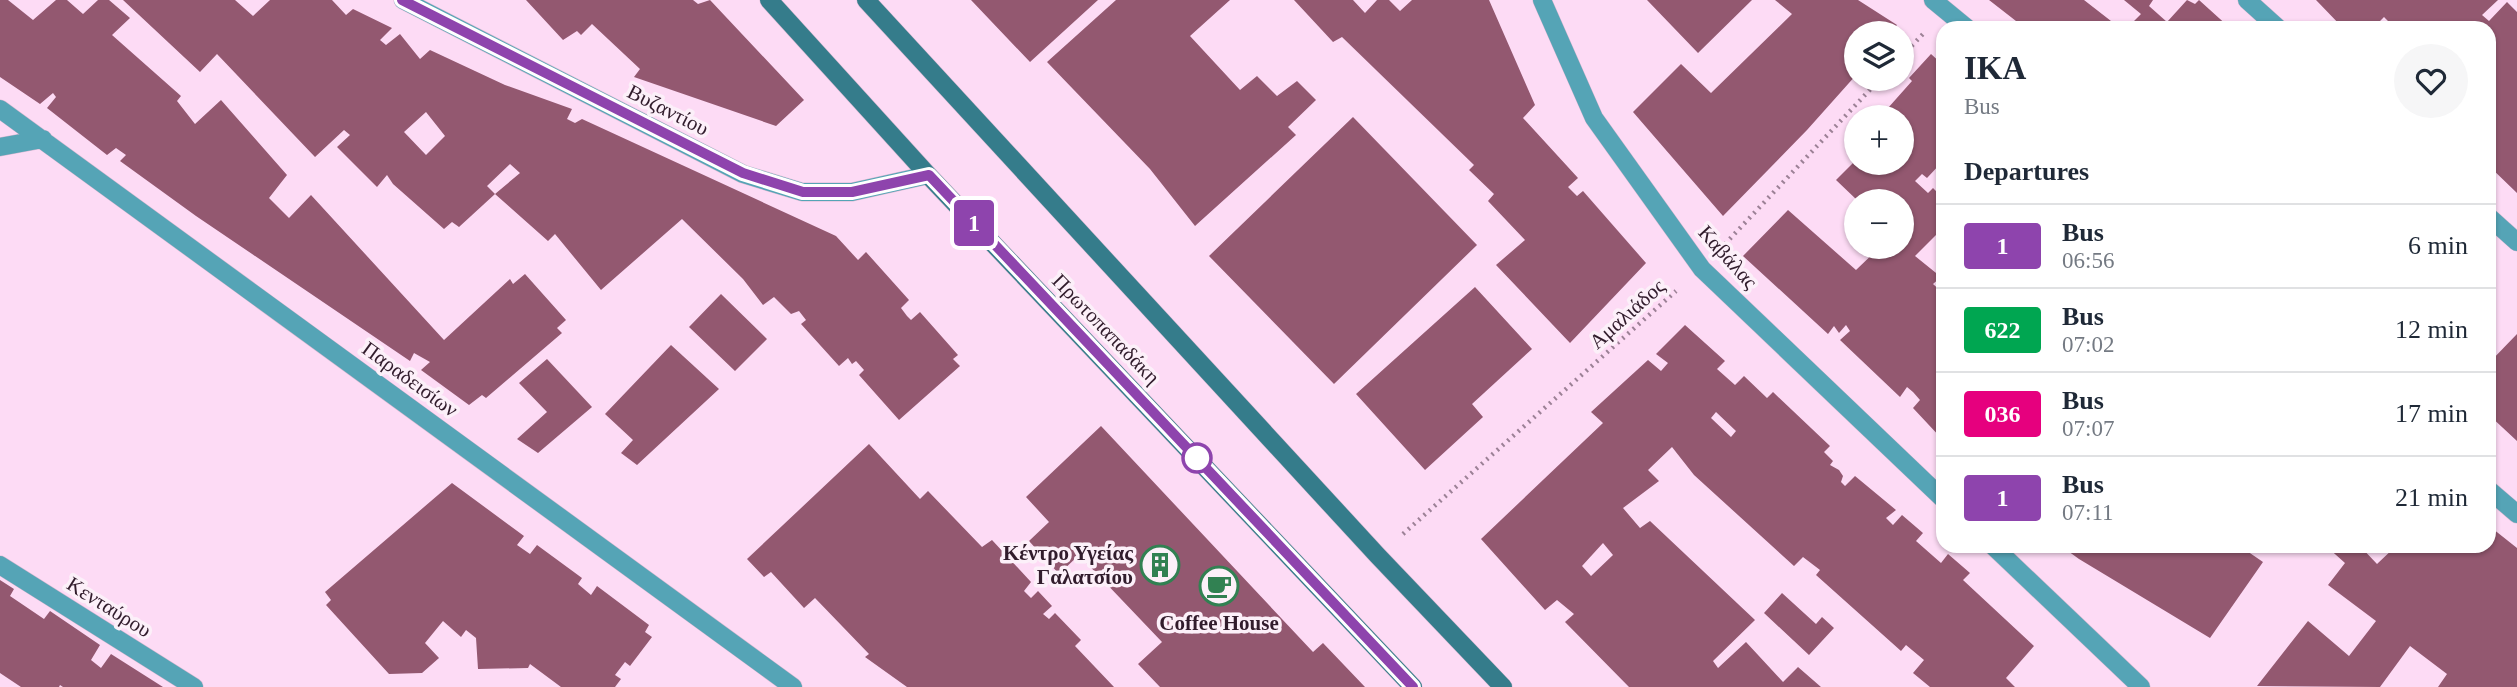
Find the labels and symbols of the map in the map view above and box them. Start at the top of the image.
street label: Βυζαντίου [623,79,713,141]
line badge: 1 [951,200,997,246]
street label: Καβάλας [1693,221,1763,294]
street label: Πρωτοπαπαδάκη [1047,269,1165,389]
street label: Αμαλιάδος [1585,274,1670,354]
street label: Παραδεισίων [358,336,462,422]
unlabelled marker [1182,443,1212,473]
place label: Κέντρο Υγείας Γαλατσίου [1003,541,1134,589]
building icon: Κέντρο Υγείας Γαλατσίου [1139,544,1181,586]
cafe icon: Coffee House [1198,565,1240,607]
street label: Κενταύρου [62,572,156,642]
place label: Coffee House [1159,611,1279,635]

